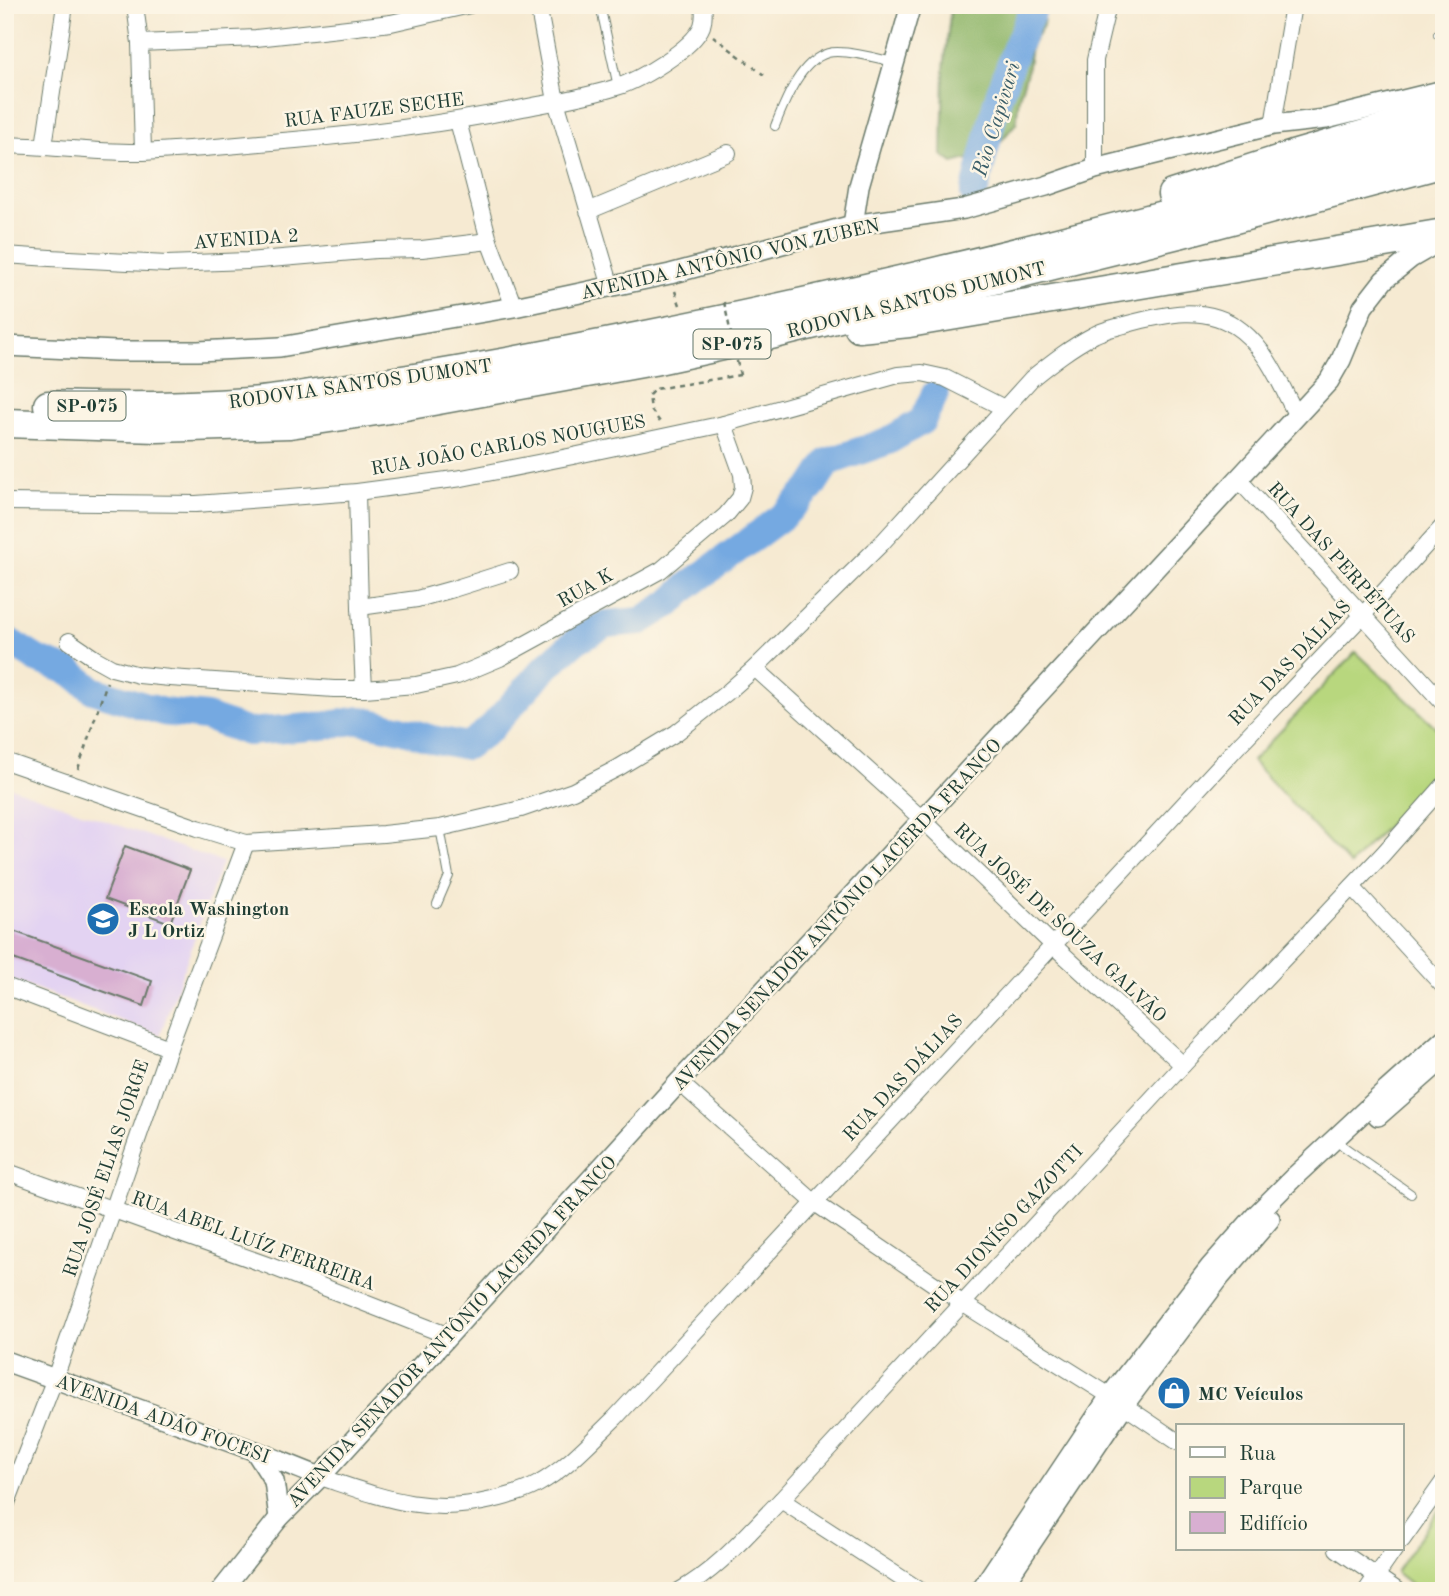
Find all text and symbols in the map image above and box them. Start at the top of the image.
water label: Rio Capivari [970,60,1025,180]
street label: RUA FAUZE SECHE [283,91,465,132]
street label: AVENIDA ANTÔNIO VON ZUBEN [578,213,882,304]
street label: AVENIDA 2 [193,227,300,254]
street label: RODOVIA SANTOS DUMONT [785,260,1048,343]
road number: SP-075 [694,330,770,358]
street label: RODOVIA SANTOS DUMONT [227,358,493,413]
road number: SP-075 [48,392,126,420]
street label: RUA JOÃO CARLOS NOUGUES [369,409,647,480]
street label: RUA DAS PERPÉTUAS [1263,477,1420,648]
street label: RUA K [555,566,617,612]
street label: RUA DAS DÁLIAS [1224,595,1355,730]
street label: AVENIDA SENADOR ANTÔNIO LACERDA FRANCO [667,734,1006,1095]
street label: RUA JOSÉ DE SOUZA GALVÃO [950,818,1172,1027]
school or university icon: Escola Washington J L Ortiz [84,900,122,938]
place label: Escola Washington J L Ortiz [128,901,289,942]
street label: RUA DAS DÁLIAS [837,1009,967,1146]
street label: RUA JOSÉ ELIAS JORGE [57,1056,154,1280]
street label: RUA DIONÍSO GAZOTTI [919,1139,1087,1317]
street label: AVENIDA SENADOR ANTÔNIO LACERDA FRANCO [282,1151,621,1512]
street label: RUA ABEL LUÍZ FERREIRA [129,1186,379,1296]
street label: AVENIDA ADÃO FOCESI [53,1369,273,1468]
shop icon: MC Veículos [1155,1374,1193,1412]
place label: MC Veículos [1198,1386,1303,1405]
legend [1176,1424,1404,1550]
text: Rua [1239,1444,1276,1465]
text: Parque [1239,1478,1303,1499]
text: Edifício [1239,1514,1308,1535]

